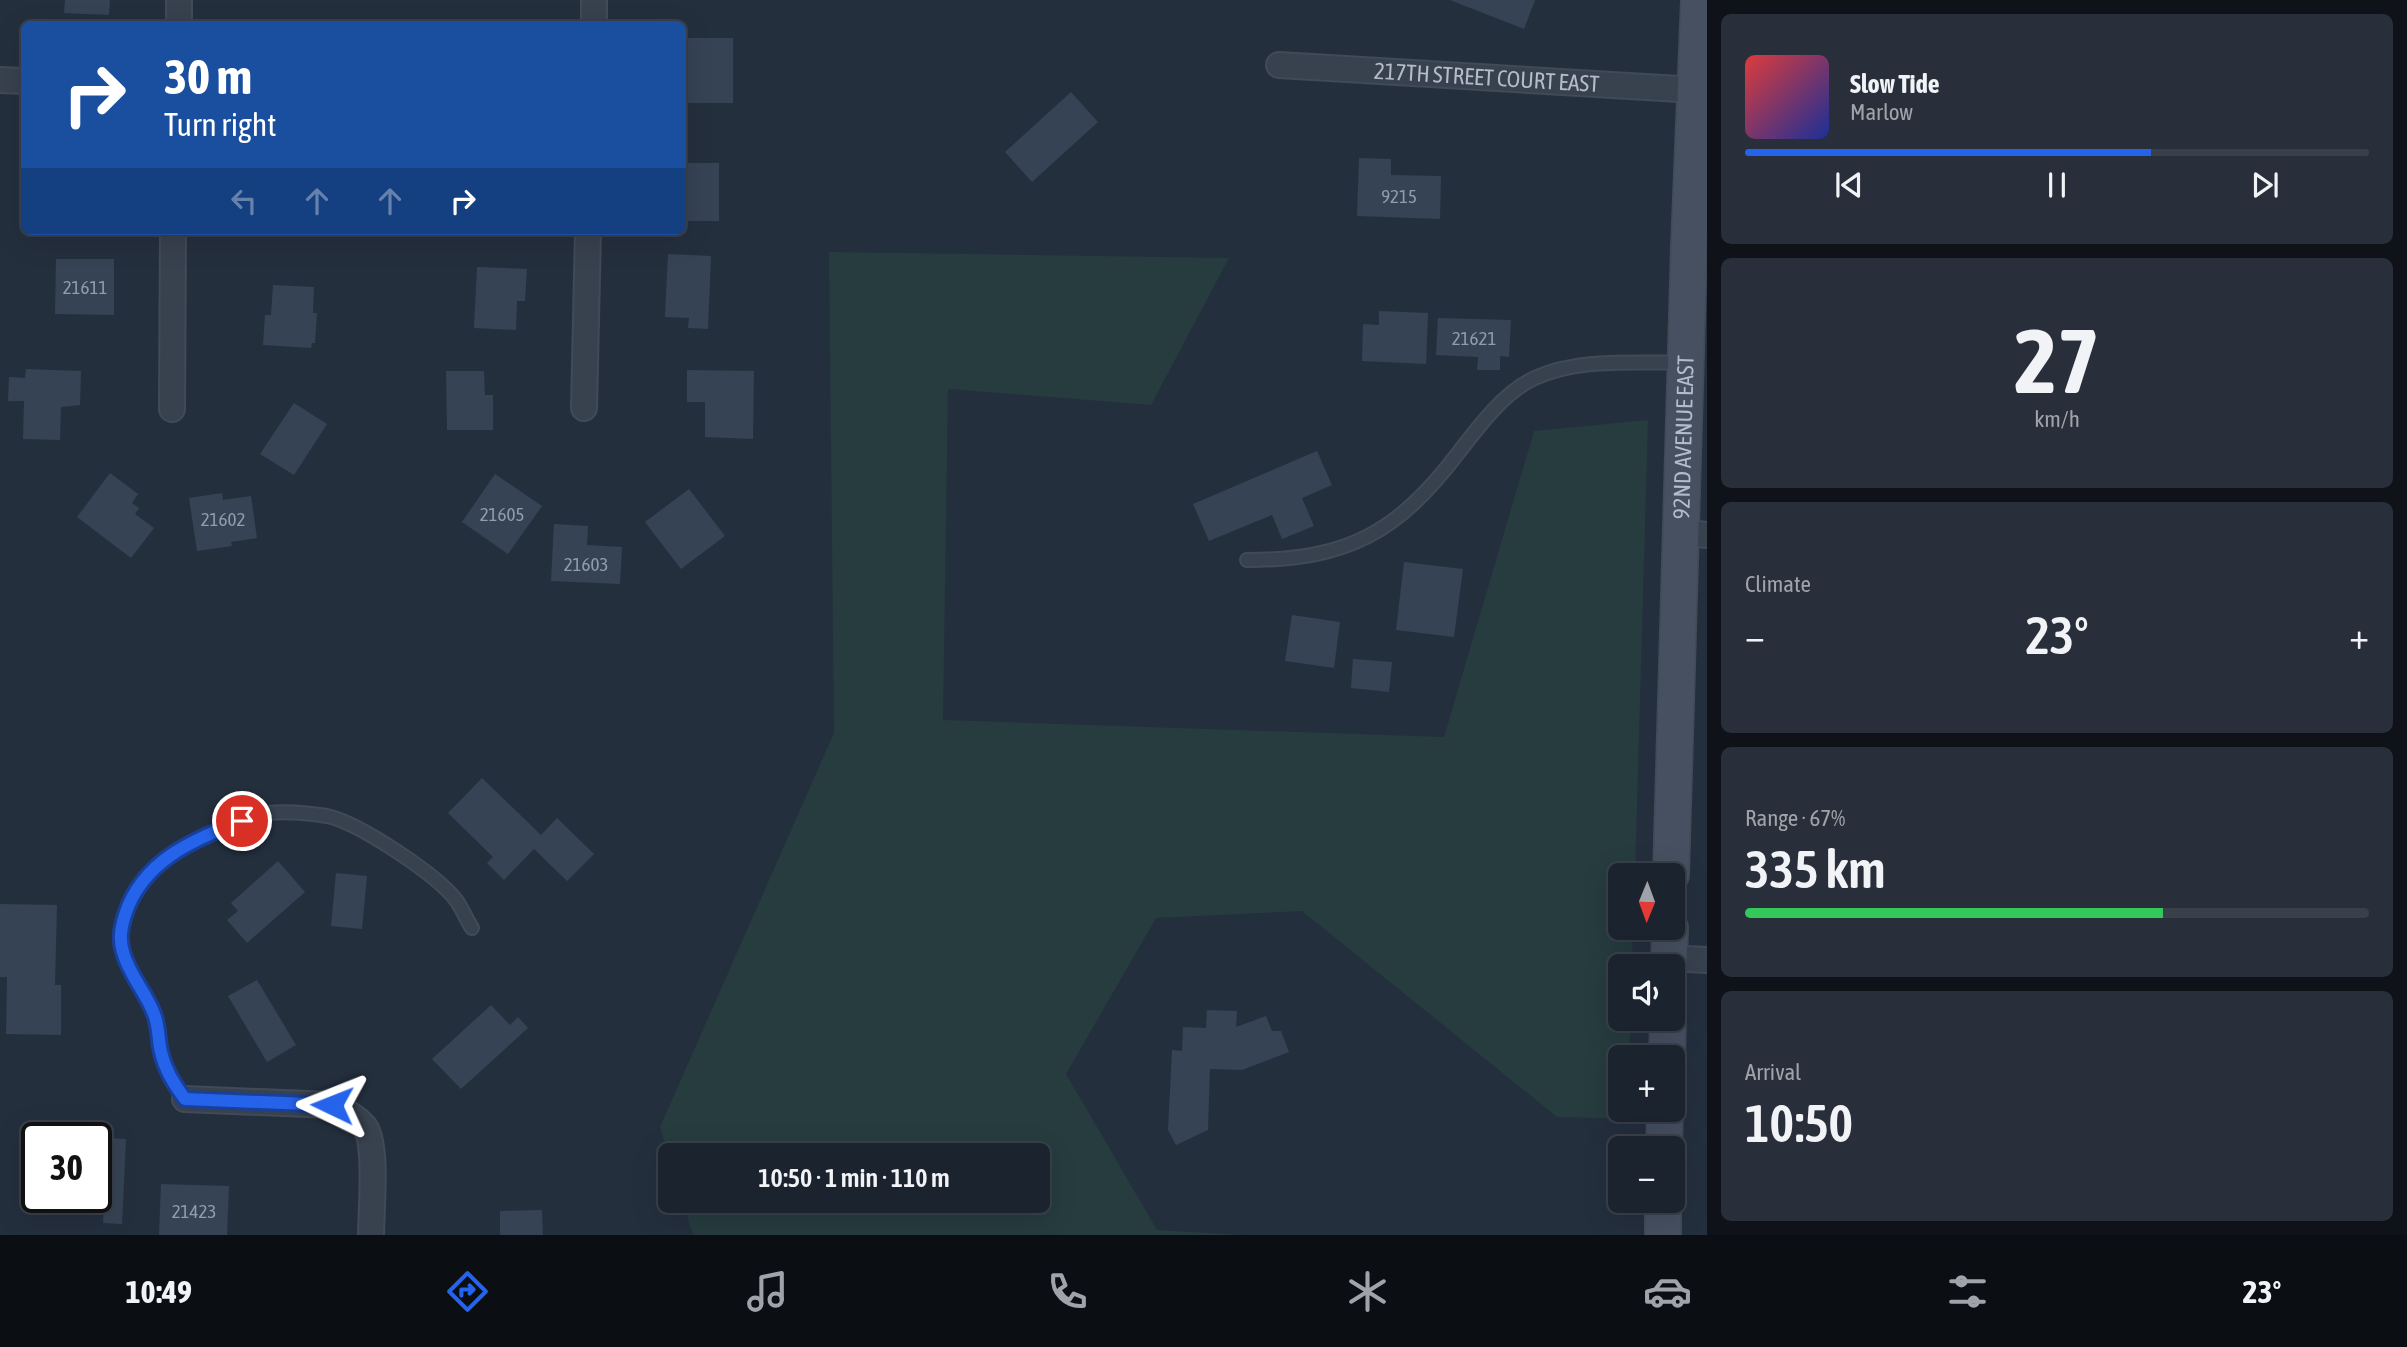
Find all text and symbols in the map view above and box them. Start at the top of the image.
text: 30 m [164,48,252,104]
icon: right [49,49,140,140]
street label: 217TH STREET COURT EAST [1373,58,1600,97]
text: Slow Tide [1850,69,1940,99]
text: Marlow [1850,99,1913,125]
text: Turn right [164,106,277,143]
icon: previous [1830,166,1868,204]
icon: pause [2038,166,2076,204]
icon: next [2246,166,2284,204]
icon: left [225,182,263,220]
icon: ahead [298,182,336,220]
icon: ahead [371,182,409,220]
icon: right [444,182,482,220]
house number: 9215 [1381,185,1417,207]
house number: 21611 [63,276,107,298]
text: 27 [2014,308,2100,412]
house number: 21621 [1452,327,1496,349]
street label: 92ND AVENUE EAST [1668,355,1699,520]
text: km/h [2034,406,2080,432]
house number: 21605 [480,503,524,525]
house number: 21602 [201,508,245,530]
house number: 21603 [564,553,608,575]
text: Climate [1745,571,1811,597]
text: 23° [2025,605,2089,665]
text: − [1745,614,1765,657]
text: + [2349,614,2369,657]
pin [212,791,272,851]
icon: arrive [223,802,261,840]
text: Range · 67% [1745,805,1845,831]
text: 335 km [1745,839,1886,899]
north arrow [1608,863,1685,940]
map controls [1608,863,1685,1213]
button: sound [1608,954,1685,1031]
button: + [1608,1045,1685,1122]
text: Arrival [1745,1059,1801,1085]
position arrow [295,1068,369,1142]
text: 10:50 [1745,1093,1853,1153]
speed limit sign: 30 [21,1122,112,1213]
button: − [1608,1136,1685,1213]
text: 10:50 · 1 min · 110 m [758,1163,950,1193]
house number: 21423 [172,1200,216,1222]
icon: directions [443,1267,492,1316]
icon: music [743,1267,792,1316]
icon: phone [1043,1267,1092,1316]
icon: climate [1343,1267,1392,1316]
icon: car [1643,1267,1692,1316]
icon: filters [1943,1267,1992,1316]
text: 10:49 [125,1273,192,1310]
text: 23° [2243,1273,2281,1310]

